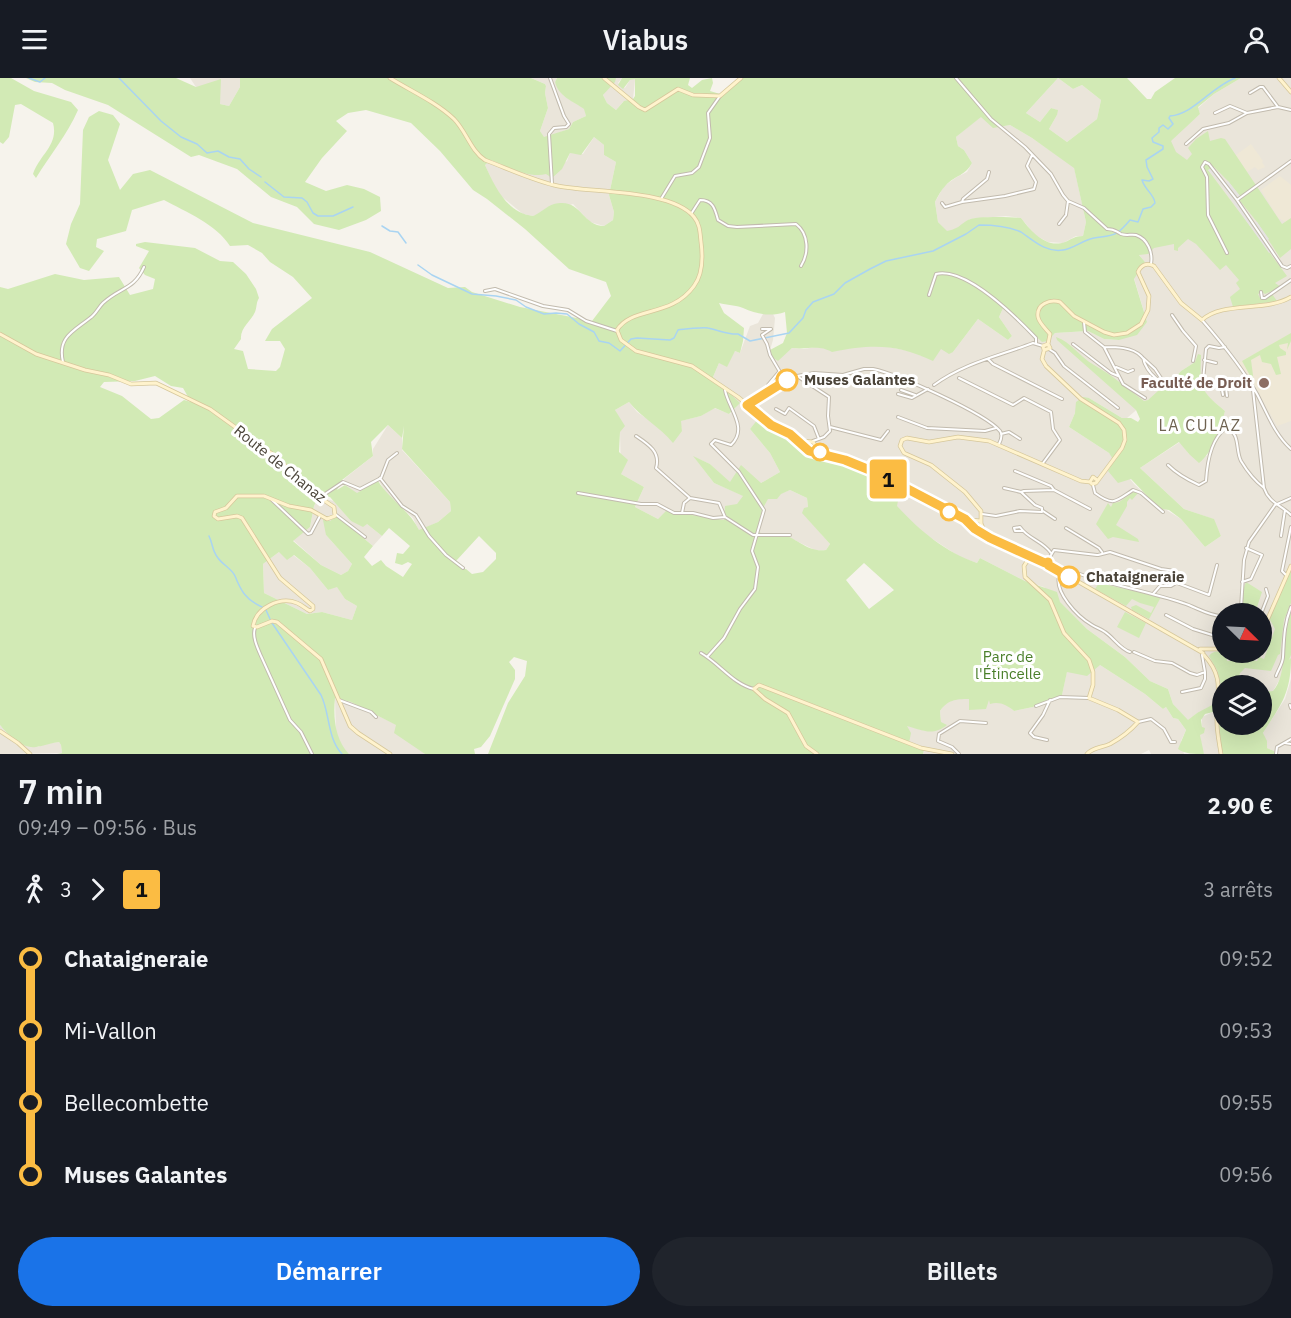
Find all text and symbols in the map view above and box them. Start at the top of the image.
text: Viabus [603,22,688,57]
icon: menu [18,23,51,56]
icon: person [1240,23,1273,56]
marker: Muses Galantes [776,369,798,391]
place label: Muses Galantes [804,370,916,389]
place label: Faculté de Droit [1140,373,1252,392]
marker: Faculté de Droit [1257,376,1271,390]
district label: LA CULAZ [1159,415,1242,435]
street label: Route de Chanaz [230,421,330,507]
unlabelled marker [811,443,829,461]
line badge: 1 [868,460,908,498]
text: 1 [882,465,894,493]
unlabelled marker [940,503,958,521]
marker: Chataigneraie [1058,566,1080,588]
place label: Chataigneraie [1086,567,1184,586]
north arrow [1212,603,1272,663]
map controls [1212,603,1272,735]
park label: Parc de l'Étincelle [975,647,1041,683]
button: layers [1212,675,1272,735]
text: 7 min [18,770,103,813]
text: 2.90 € [1208,791,1273,820]
text: 09:49 – 09:56 · Bus [18,814,197,841]
icon: walk [18,873,51,906]
icon: forward [81,873,114,906]
text: 1 [135,875,148,903]
text: 3 [60,876,72,903]
text: 3 arrêts [1203,876,1273,903]
text: Chataigneraie [64,944,208,973]
text: 09:52 [1219,945,1273,972]
text: Mi-Vallon [64,1016,157,1045]
text: 09:53 [1219,1017,1273,1044]
text: Bellecombette [64,1088,209,1117]
text: 09:55 [1219,1089,1273,1116]
text: Muses Galantes [64,1160,227,1189]
text: 09:56 [1219,1161,1273,1188]
button: Démarrer [18,1237,640,1306]
button: Billets [652,1237,1273,1306]

